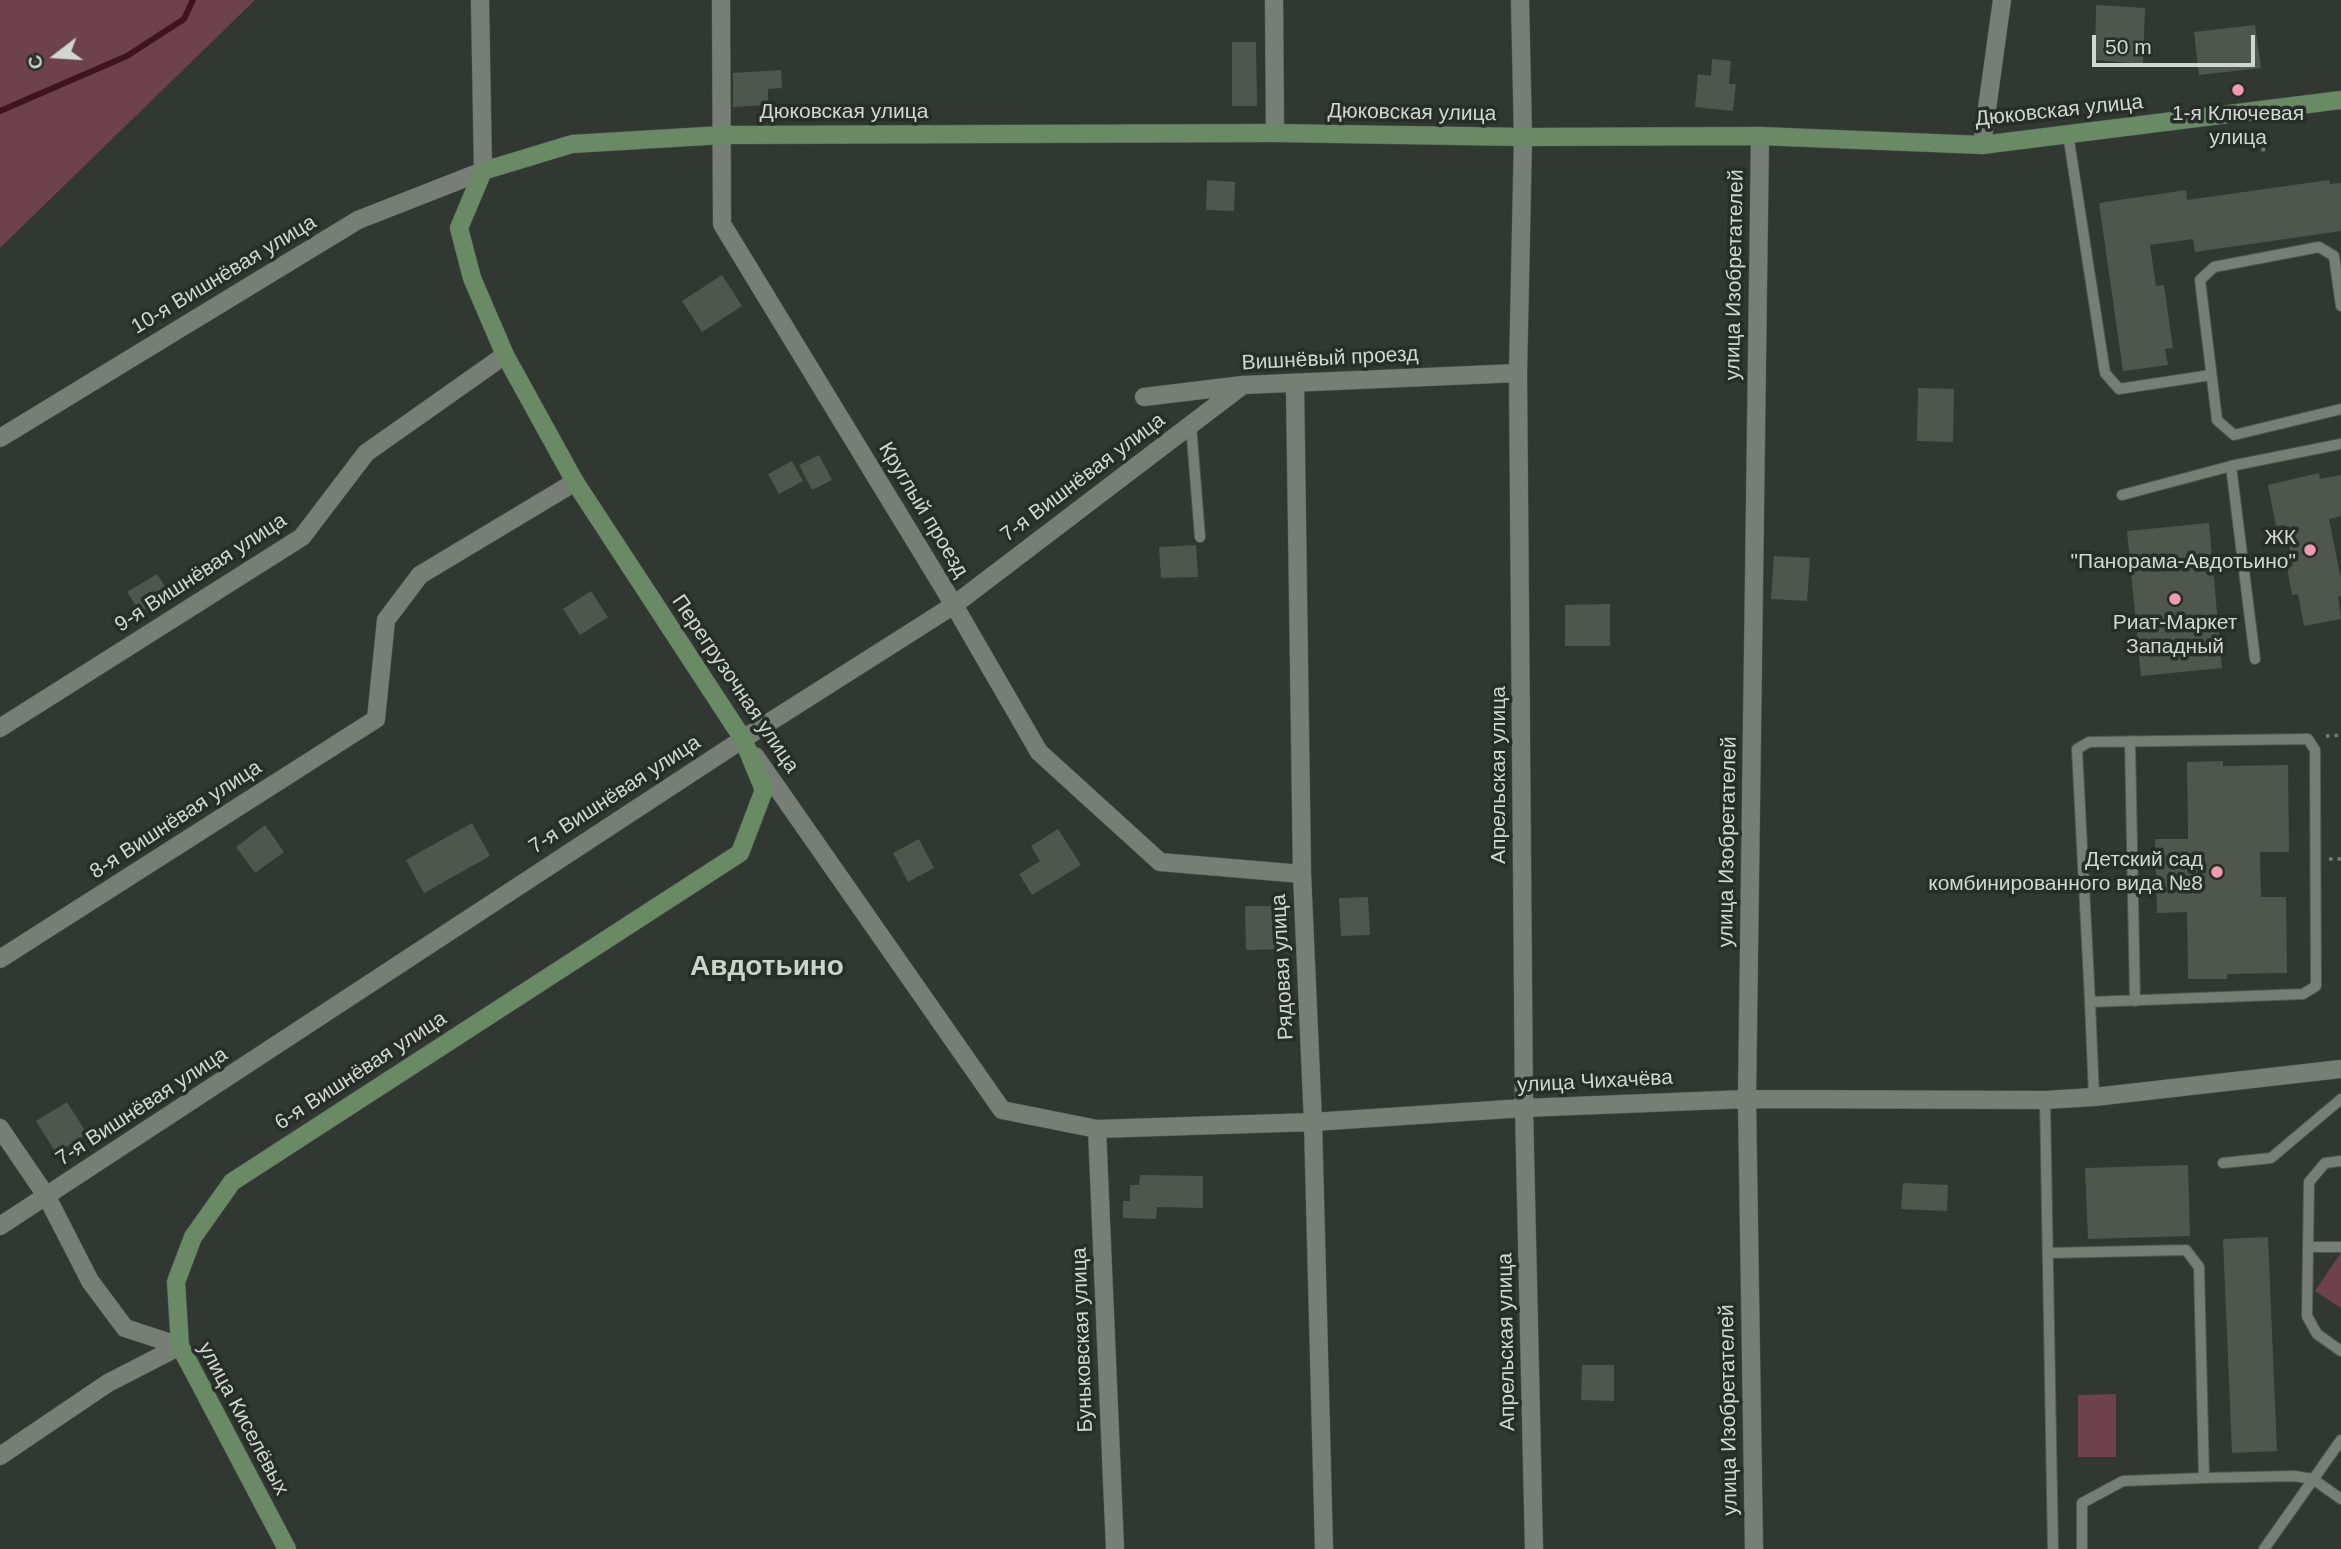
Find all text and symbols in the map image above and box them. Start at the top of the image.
north arrow [21,21,91,91]
scale bar [2096,21,2259,65]
text: 50 m [2105,35,2152,58]
text: С [23,53,47,72]
marker: 1-я Ключевая улица [2230,82,2246,98]
street label: Дюковская улица [1974,90,2144,132]
street label: Дюковская улица [760,99,928,125]
street label: Дюковская улица [1327,99,1497,127]
place label: 1-я Ключевая улица [2172,101,2304,151]
street label: улица Изобретателей [1721,169,1749,381]
street label: 10-я Вишнёвая улица [127,210,321,340]
street label: Вишнёвый проезд [1241,342,1419,376]
street label: 7-я Вишнёвая улица [996,408,1170,548]
street label: Круглый проезд [873,438,973,582]
street label: 9-я Вишнёвая улица [111,508,291,638]
place label: ЖК "Панорама-Авдотьино" [2071,525,2296,575]
marker: ЖК "Панорама-Авдотьино" [2302,542,2318,558]
street label: Перегрузочная улица [666,590,804,778]
marker: Риат-Маркет Западный [2167,591,2183,607]
place label: Риат-Маркет Западный [2113,610,2237,660]
street label: Апрельская улица [1486,686,1512,864]
street label: 7-я Вишнёвая улица [525,730,705,860]
street label: улица Изобретателей [1714,736,1742,948]
street label: 8-я Вишнёвая улица [86,755,266,885]
place label: Детский сад комбинированного вида №8 [1928,847,2203,897]
marker: Детский сад комбинированного вида №8 [2209,864,2225,880]
street label: Рядовая улица [1267,893,1299,1041]
district label: Авдотьино [690,950,844,984]
street label: 6-я Вишнёвая улица [271,1006,451,1136]
street label: 7-я Вишнёвая улица [52,1042,232,1172]
street label: улица Чихачёва [1516,1065,1674,1099]
street label: Буньковская улица [1067,1247,1099,1433]
street label: Апрельская улица [1493,1253,1521,1431]
street label: улица Изобретателей [1715,1304,1743,1516]
street label: улица Киселёвых [192,1338,294,1500]

